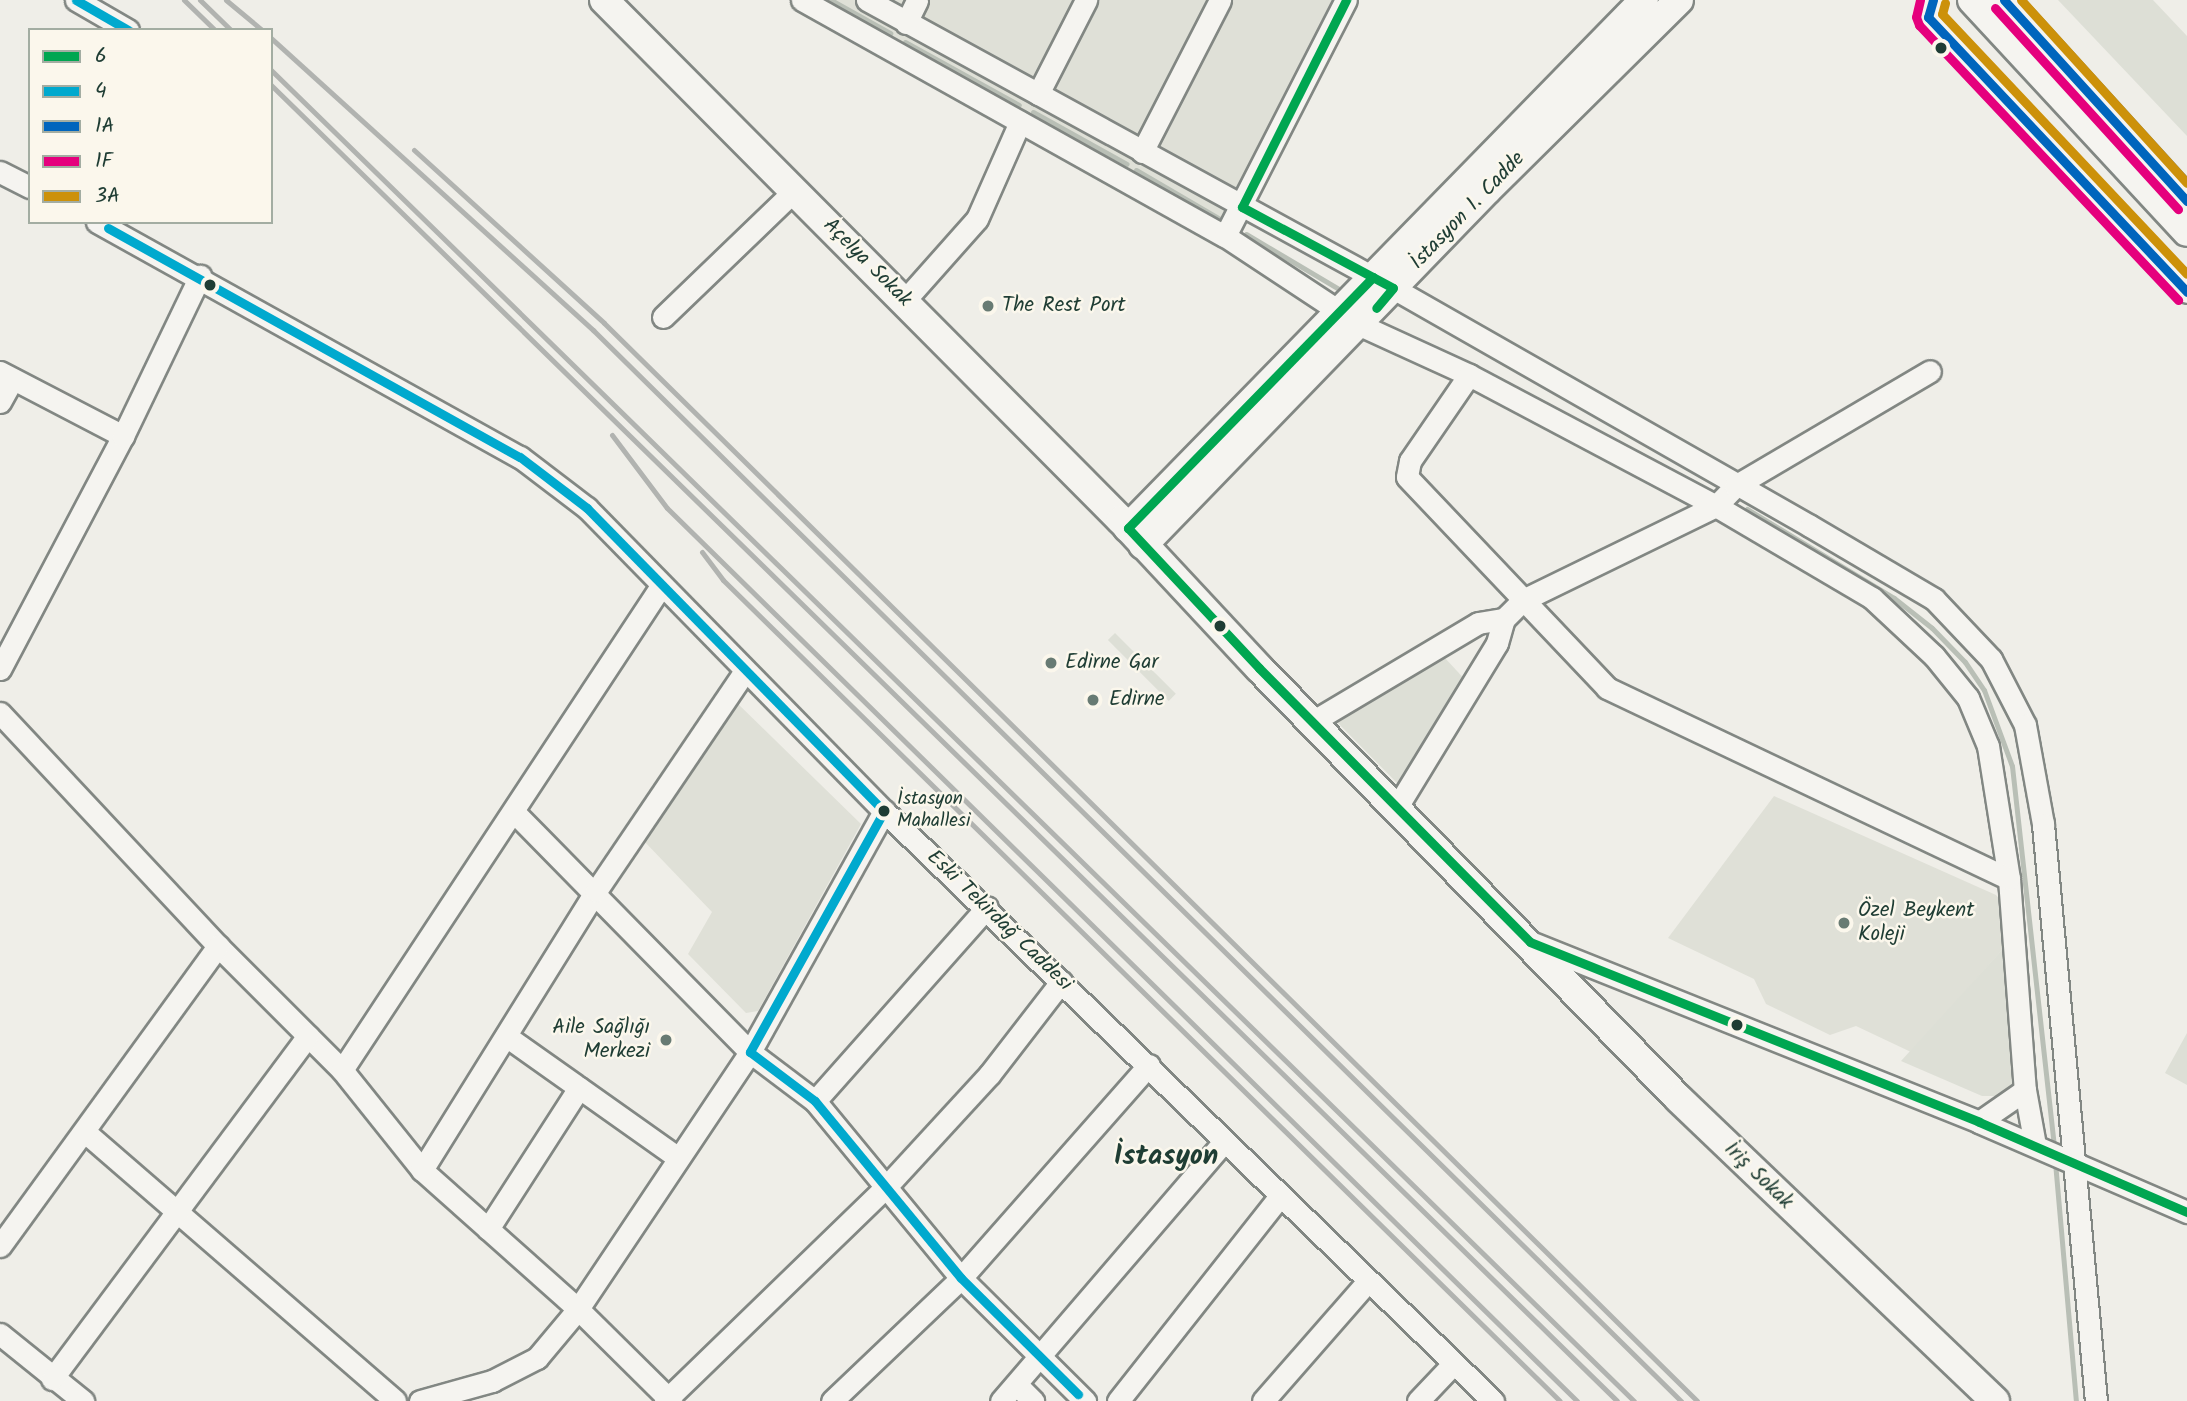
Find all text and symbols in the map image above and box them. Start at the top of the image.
legend [28,28,273,224]
text: 6 [95,40,107,73]
unlabelled marker [1934,41,1948,55]
text: 4 [95,75,107,108]
text: 1A [95,110,114,143]
text: 1F [95,145,113,178]
street label: İstasyon 1. Cadde [1405,147,1531,275]
text: 3A [95,180,120,213]
street label: Açelya Sokak [817,213,917,313]
unlabelled marker [203,278,217,292]
place label: The Rest Port [1002,293,1126,319]
marker: The Rest Port [980,298,996,314]
unlabelled marker [1213,619,1227,633]
place label: Edirne Gar [1065,650,1158,676]
marker: Edirne Gar [1043,655,1059,671]
place label: Edirne [1109,687,1164,713]
marker: Edirne [1083,690,1103,710]
place label: İstasyon Mahallesi [897,789,970,833]
marker: İstasyon Mahallesi [877,804,891,818]
street label: Eski Tekirdağ Caddesi [921,845,1077,997]
place label: Özel Beykent Koleji [1858,898,1974,948]
marker: Özel Beykent Koleji [1836,915,1852,931]
place label: Aile Sağlığı Merkezi [552,1015,650,1065]
unlabelled marker [1730,1018,1744,1032]
marker: Aile Sağlığı Merkezi [656,1030,676,1050]
street label: İriş Sokak [1718,1137,1798,1215]
district label: İstasyon [1114,1140,1218,1174]

